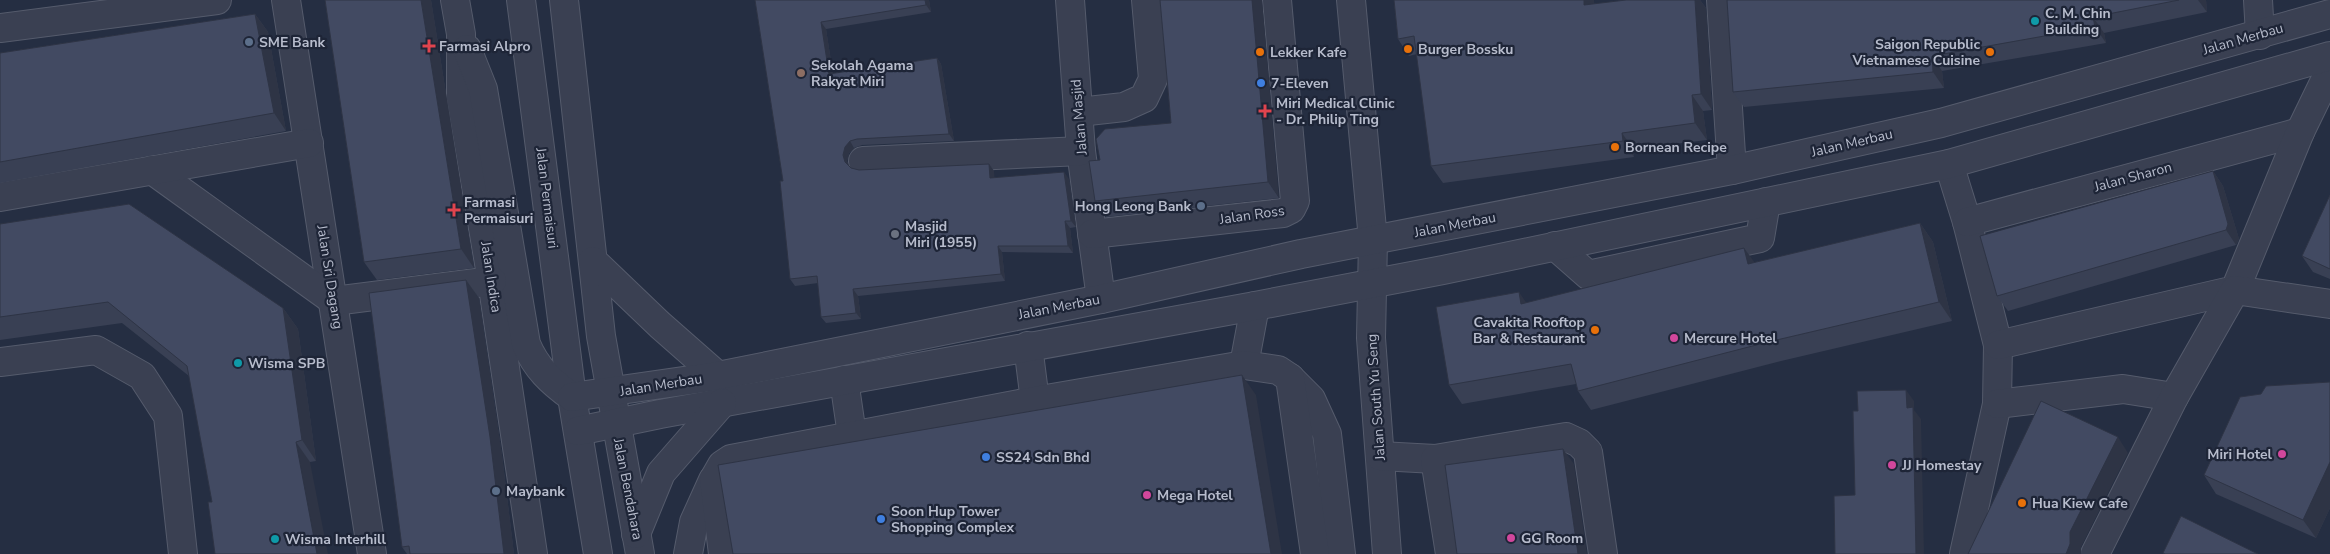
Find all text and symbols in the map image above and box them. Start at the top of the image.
place label: C. M. Chin Building [2045,4,2111,39]
marker: C. M. Chin Building [2029,15,2041,27]
street label: Jalan Merbau [2200,18,2285,60]
place label: SME Bank [259,33,326,52]
place label: Saigon Republic Vietnamese Cuisine [1851,35,1980,70]
marker: SME Bank [243,36,255,48]
place label: Farmasi Alpro [439,37,531,56]
marker: Farmasi Alpro [423,40,435,52]
place label: Burger Bossku [1418,40,1513,59]
place label: Lekker Kafe [1270,43,1347,62]
marker: Burger Bossku [1402,43,1414,55]
marker: Lekker Kafe [1254,46,1266,58]
marker: Saigon Republic Vietnamese Cuisine [1984,46,1996,58]
place label: Sekolah Agama Rakyat Miri [811,56,913,91]
marker: Sekolah Agama Rakyat Miri [795,67,807,79]
place label: 7-Eleven [1271,74,1329,93]
marker: 7-Eleven [1255,77,1267,89]
street label: Jalan Masjid [1066,78,1092,157]
place label: Miri Medical Clinic - Dr. Philip Ting [1276,94,1395,129]
marker: Miri Medical Clinic - Dr. Philip Ting [1258,104,1272,118]
street label: Jalan Merbau [1808,124,1895,162]
place label: Bornean Recipe [1625,138,1727,157]
marker: Bornean Recipe [1609,141,1621,153]
street label: Jalan Permaisuri [531,145,563,250]
street label: Jalan Sharon [2091,158,2174,197]
place label: Farmasi Permaisuri [464,193,533,228]
place label: Hong Leong Bank [1075,197,1191,216]
marker: Hong Leong Bank [1195,200,1207,212]
street label: Jalan Ross [1217,201,1286,229]
marker: Farmasi Permaisuri [448,204,460,216]
street label: Jalan Merbau [1411,208,1498,242]
place label: Masjid Miri (1955) [905,217,977,252]
street label: Jalan Sri Dagang [312,223,348,330]
marker: Masjid Miri (1955) [889,228,901,240]
street label: Jalan Indica [476,239,506,314]
street label: Jalan Merbau [1015,290,1102,324]
place label: Cavakita Rooftop Bar & Restaurant [1473,313,1586,348]
marker: Cavakita Rooftop Bar & Restaurant [1589,324,1601,336]
place label: Mercure Hotel [1684,329,1777,348]
marker: Mercure Hotel [1668,332,1680,344]
street label: Jalan South Yu Seng [1362,333,1390,462]
place label: Wisma SPB [248,354,325,373]
marker: Wisma SPB [232,357,244,369]
street label: Jalan Merbau [618,369,703,401]
street label: Jalan Bendahara [609,436,647,541]
place label: Miri Hotel [2207,445,2273,464]
place label: SS24 Sdn Bhd [996,448,1090,467]
marker: Miri Hotel [2276,448,2288,460]
marker: SS24 Sdn Bhd [980,451,992,463]
place label: JJ Homestay [1901,456,1982,475]
marker: JJ Homestay [1886,459,1898,471]
place label: Maybank [506,482,565,501]
marker: Maybank [490,485,502,497]
place label: Mega Hotel [1157,486,1233,505]
marker: Mega Hotel [1141,489,1153,501]
place label: Hua Kiew Cafe [2032,494,2128,513]
marker: Hua Kiew Cafe [2016,497,2028,509]
place label: Soon Hup Tower Shopping Complex [891,502,1015,537]
marker: Soon Hup Tower Shopping Complex [875,513,887,525]
place label: GG Room [1521,529,1583,548]
place label: Wisma Interhill [285,530,386,549]
marker: GG Room [1505,532,1517,544]
marker: Wisma Interhill [269,533,281,545]

